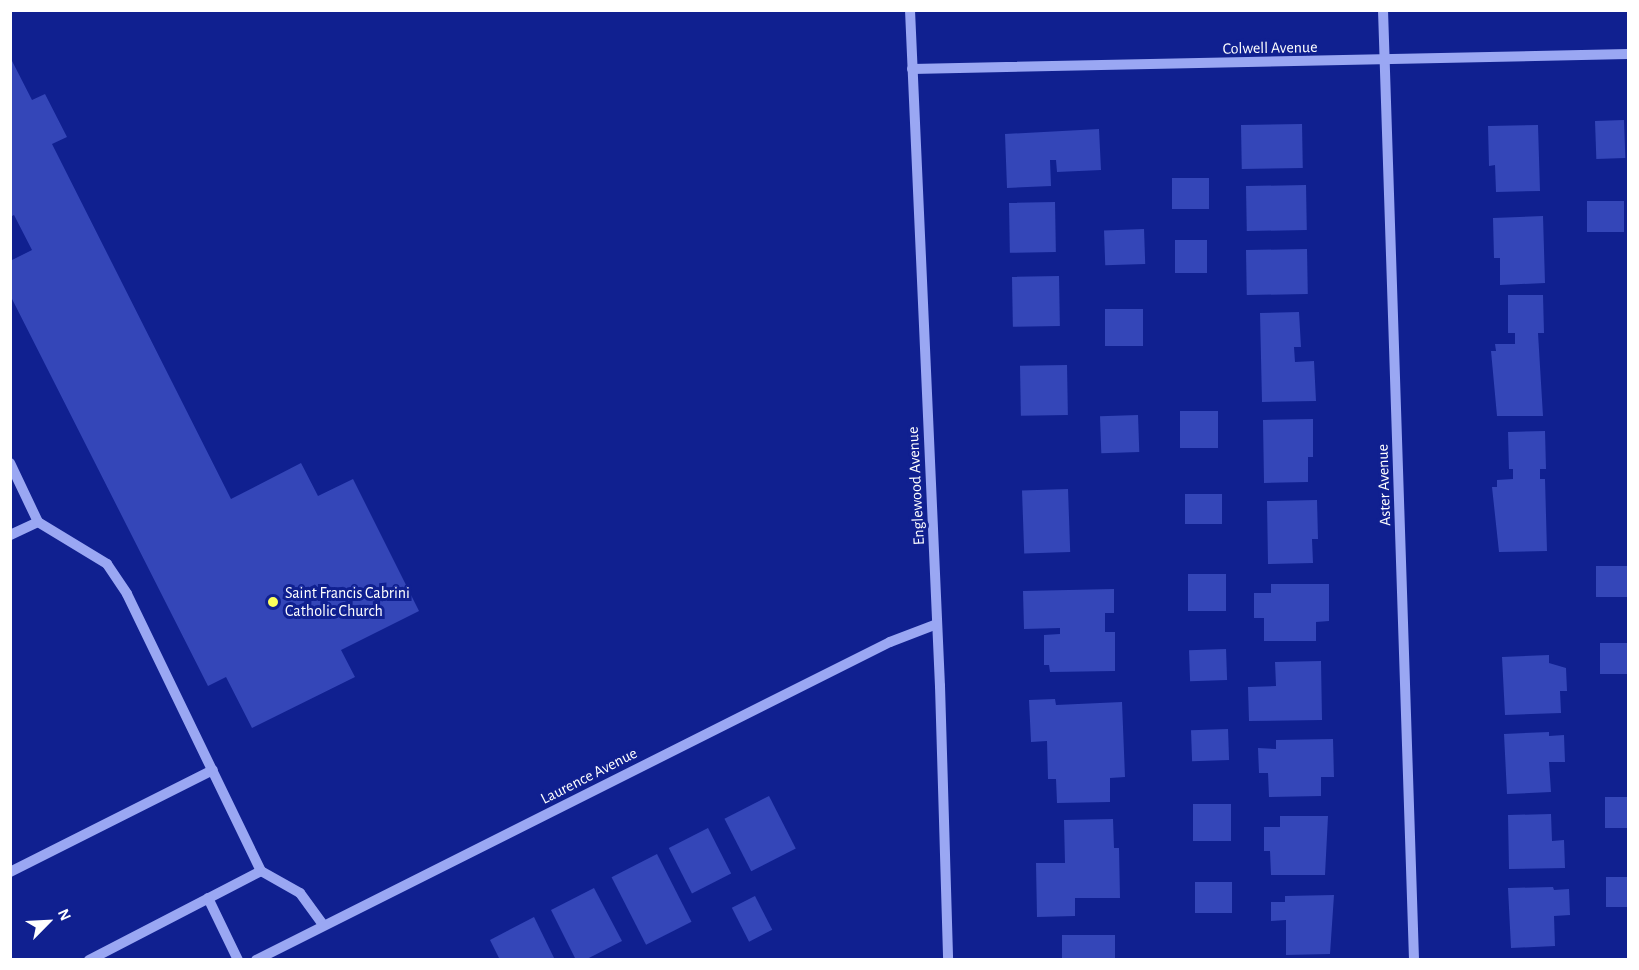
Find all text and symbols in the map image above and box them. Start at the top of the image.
street label: Colwell Avenue [1222,38,1318,58]
street label: Englewood Avenue [903,426,929,546]
street label: Aster Avenue [1373,444,1395,526]
place label: Saint Francis Cabrini Catholic Church [285,583,410,621]
marker: Saint Francis Cabrini Catholic Church [266,595,280,609]
street label: Laurence Avenue [538,743,640,809]
north arrow [18,892,78,952]
text: N [55,906,74,923]

